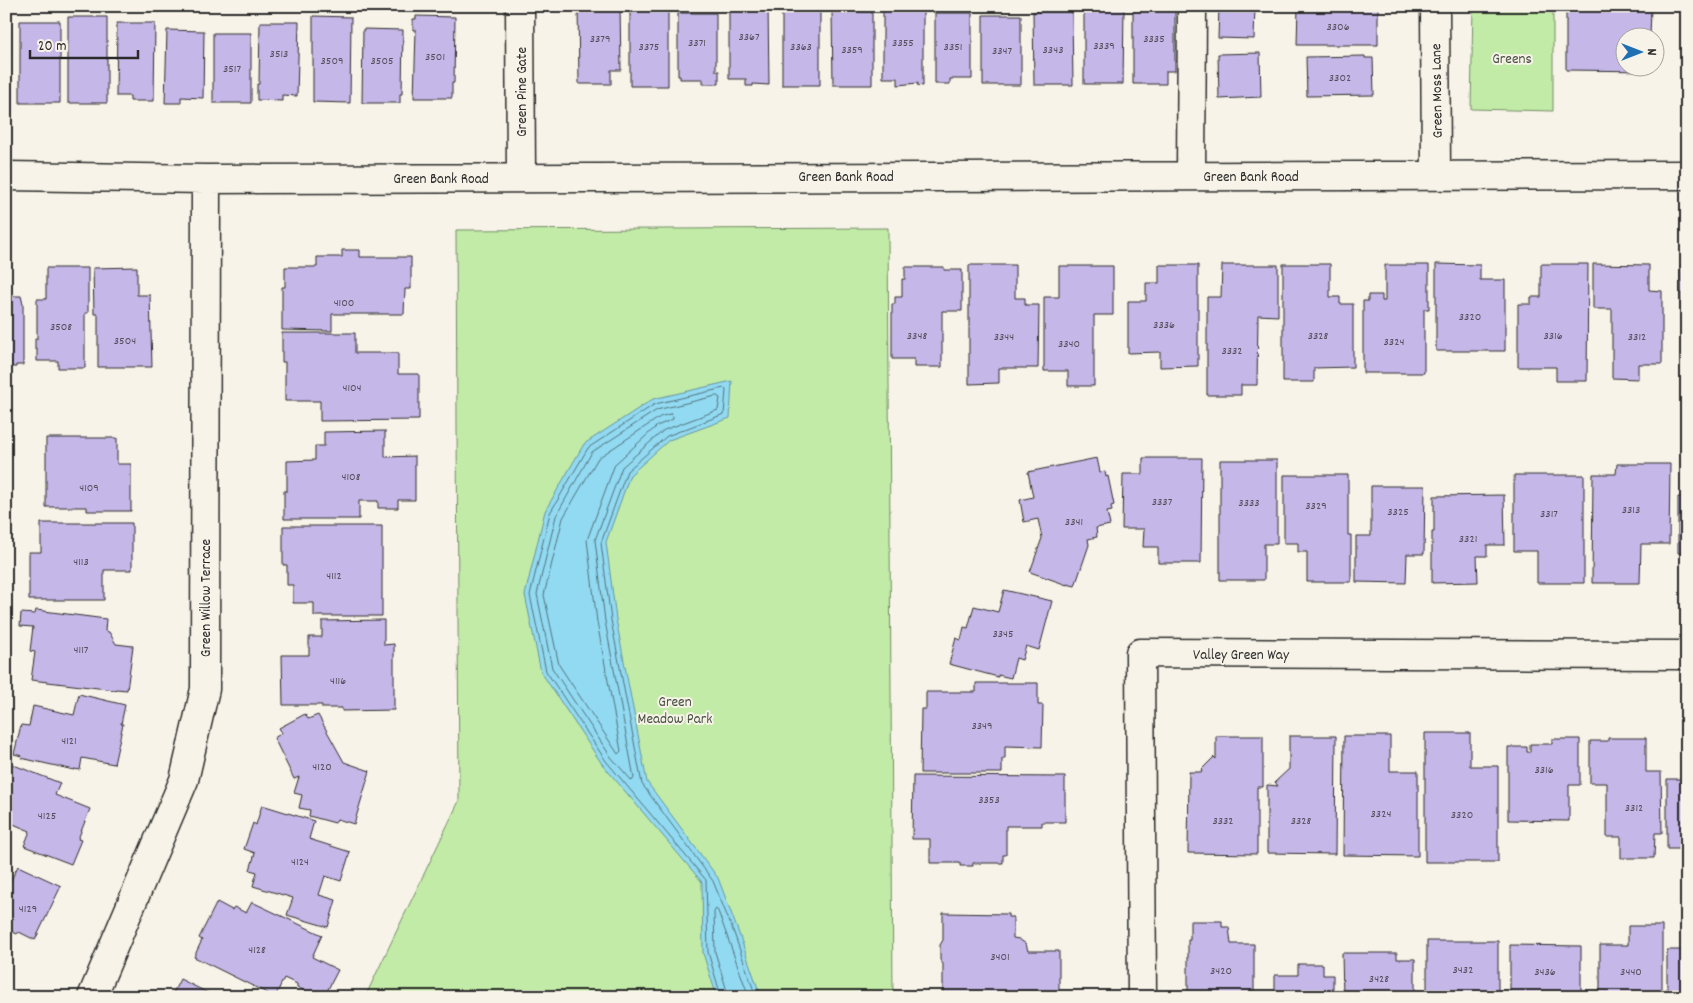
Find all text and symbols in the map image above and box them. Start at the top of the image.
house number: 3306 [1326,19,1350,36]
scale bar [30,28,138,60]
north arrow [1616,28,1666,78]
house number: 3367 [738,29,760,46]
house number: 3379 [590,31,610,48]
house number: 3335 [1143,31,1165,48]
house number: 3371 [688,35,706,52]
house number: 3355 [892,35,914,52]
text: 20 m [38,36,66,58]
house number: 3339 [1093,38,1115,55]
house number: 3375 [639,39,659,56]
house number: 3363 [790,39,812,56]
house number: 3351 [944,39,962,56]
house number: 3359 [841,42,863,59]
house number: 3343 [1043,42,1063,59]
house number: 3347 [992,43,1013,60]
street label: Green Moss Lane [1426,43,1450,139]
house number: 3513 [270,46,288,63]
street label: Green Pine Gate [512,47,534,137]
house number: 3501 [425,49,445,66]
park label: Greens [1492,49,1532,71]
text: N [1641,49,1661,56]
house number: 3509 [321,53,343,70]
house number: 3505 [371,53,393,70]
house number: 3517 [223,61,241,78]
house number: 3302 [1329,70,1351,87]
street label: Green Bank Road [798,167,894,189]
street label: Green Bank Road [1203,167,1299,189]
street label: Green Bank Road [393,169,489,191]
house number: 4100 [334,295,354,312]
house number: 3320 [1459,309,1481,326]
house number: 3336 [1153,317,1175,334]
house number: 3508 [50,319,72,336]
house number: 3348 [907,328,927,345]
house number: 3328 [1308,328,1329,345]
house number: 3316 [1543,328,1563,345]
house number: 3344 [994,329,1014,346]
house number: 3312 [1628,329,1646,346]
house number: 3504 [114,333,136,350]
house number: 3324 [1384,334,1404,351]
house number: 3340 [1058,336,1080,353]
house number: 3332 [1221,343,1243,360]
house number: 4104 [342,380,362,397]
house number: 4108 [342,469,361,486]
house number: 4109 [79,480,99,497]
house number: 3337 [1152,494,1173,511]
house number: 3333 [1238,495,1260,512]
house number: 3329 [1305,498,1327,515]
house number: 3313 [1622,502,1640,519]
house number: 3325 [1387,504,1409,521]
house number: 3317 [1540,506,1558,523]
house number: 3341 [1065,514,1083,531]
house number: 3321 [1459,531,1477,548]
street label: Green Willow Terrace [196,538,218,657]
house number: 4113 [73,554,89,571]
house number: 4112 [326,568,342,585]
house number: 3345 [992,626,1014,643]
house number: 4117 [74,642,89,659]
street label: Valley Green Way [1193,645,1290,667]
house number: 4116 [330,673,346,690]
park label: Green Meadow Park [638,692,712,731]
house number: 3349 [971,718,993,735]
house number: 4121 [61,733,77,750]
house number: 4120 [312,759,332,776]
house number: 3316 [1534,762,1554,779]
house number: 3353 [978,792,1000,809]
house number: 3312 [1625,800,1643,817]
house number: 3324 [1371,806,1391,823]
house number: 3320 [1451,807,1473,824]
house number: 4125 [38,808,56,825]
house number: 3332 [1212,813,1234,830]
house number: 3328 [1291,813,1312,830]
house number: 4124 [291,854,309,871]
house number: 4129 [19,901,37,918]
house number: 4128 [248,942,266,959]
house number: 3401 [990,949,1010,966]
house number: 3432 [1453,962,1473,979]
house number: 3420 [1210,963,1232,980]
house number: 3436 [1534,964,1556,981]
house number: 3440 [1620,964,1642,981]
house number: 3428 [1369,971,1389,988]

